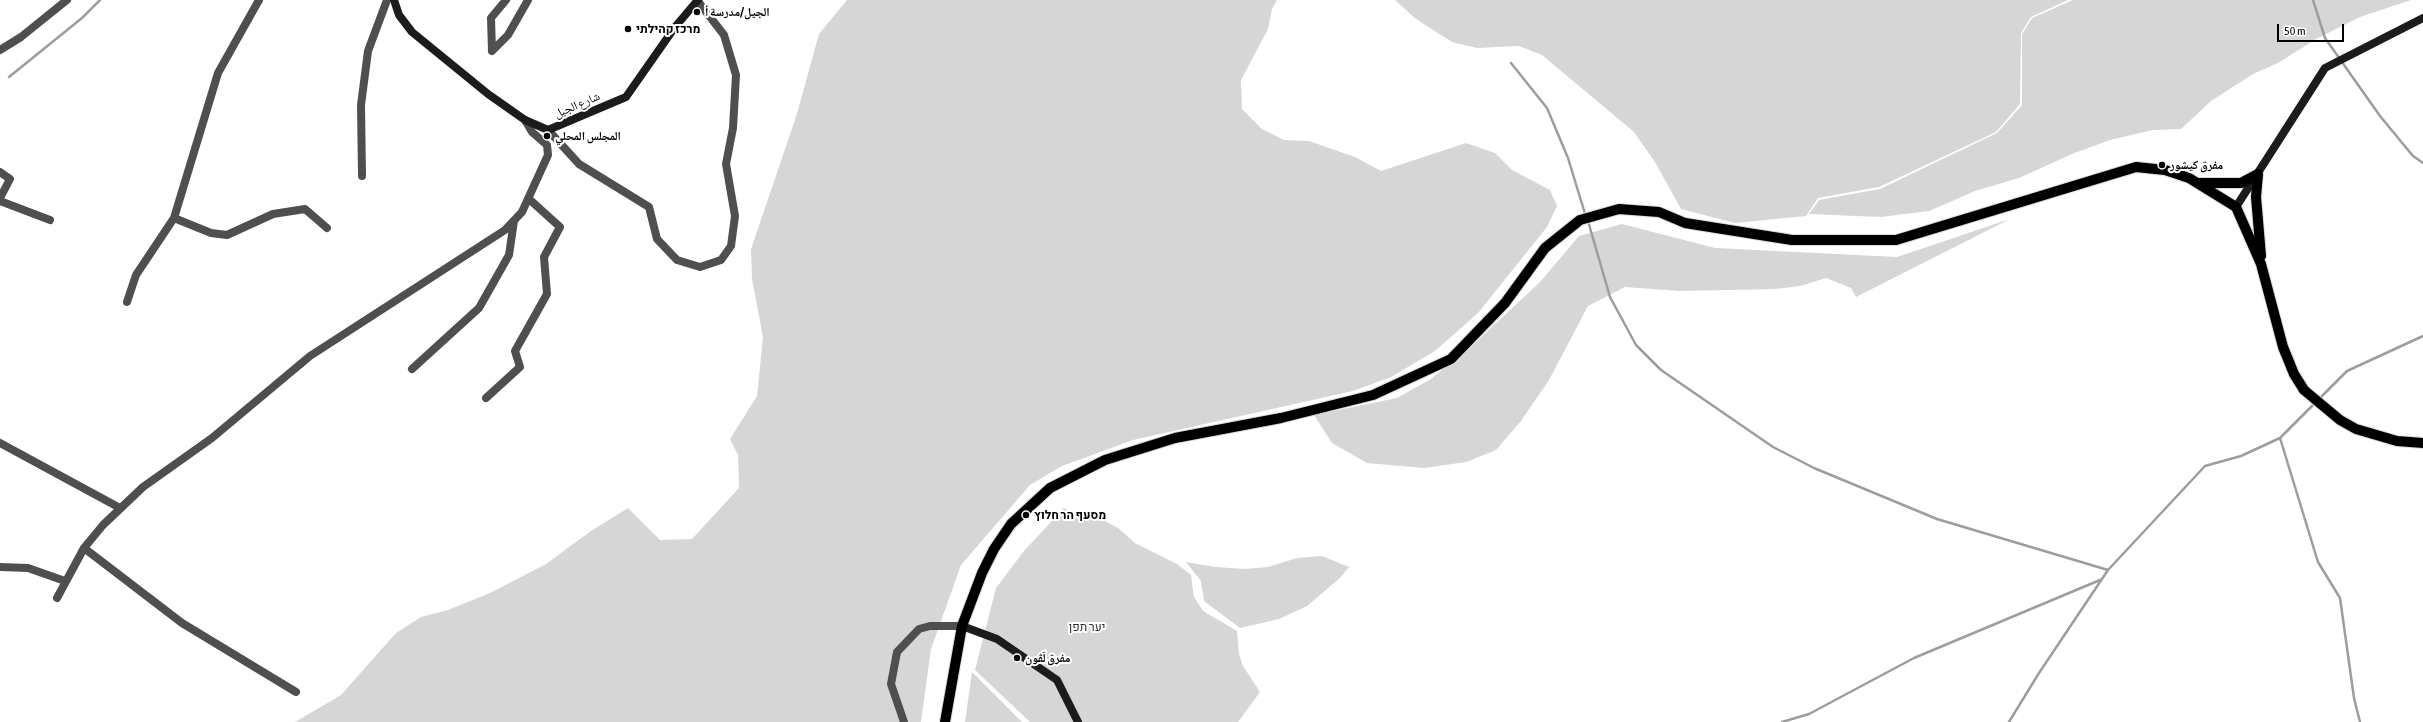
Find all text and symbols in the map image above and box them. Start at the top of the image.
place label: الجيل/مدرسة أ [705,5,770,19]
marker: الجيل/مدرسة أ [692,7,702,17]
scale bar [2279,16,2346,42]
place label: מרכז קהילתי [636,22,700,36]
marker: מרכז קהילתי [623,24,633,34]
text: 50 m [2284,24,2306,38]
street label: شارع الجبل [552,89,602,121]
place label: المجلس المحلي [555,129,621,143]
marker: المجلس المحلي [542,131,552,141]
place label: مفرق كيشور [2170,158,2223,172]
marker: مفرق كيشور [2157,160,2167,170]
place label: מסעף הר חלוץ [1034,508,1106,522]
marker: מסעף הר חלוץ [1021,510,1031,520]
park label: יער תפן [1069,620,1105,634]
place label: مفرق لَڤون [1025,651,1070,665]
marker: مفرق لَڤون [1012,653,1022,663]

